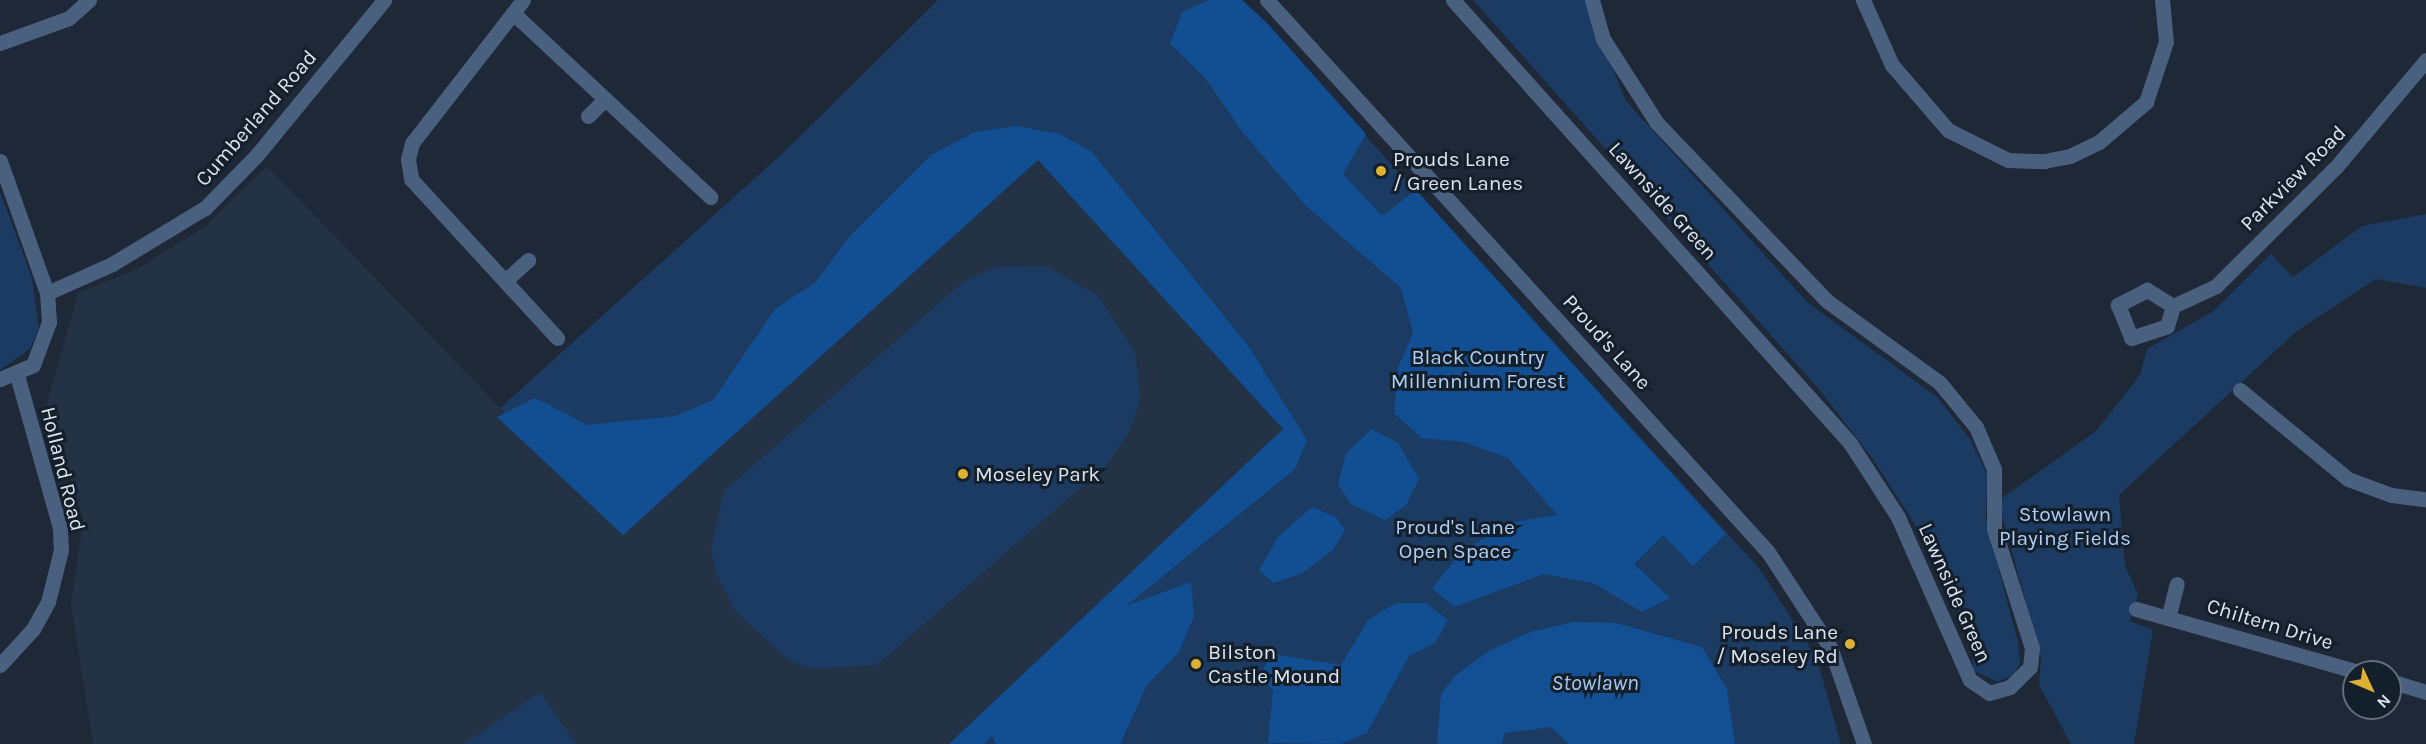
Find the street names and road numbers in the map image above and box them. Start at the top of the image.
street label: Cumberland Road [190,45,322,191]
street label: Parkview Road [2235,120,2351,236]
street label: Lawnside Green [1603,137,1723,265]
street label: Proud's Lane [1558,289,1656,395]
street label: Holland Road [35,404,91,534]
street label: Lawnside Green [1913,519,1997,667]
street label: Chiltern Drive [2204,593,2336,655]

